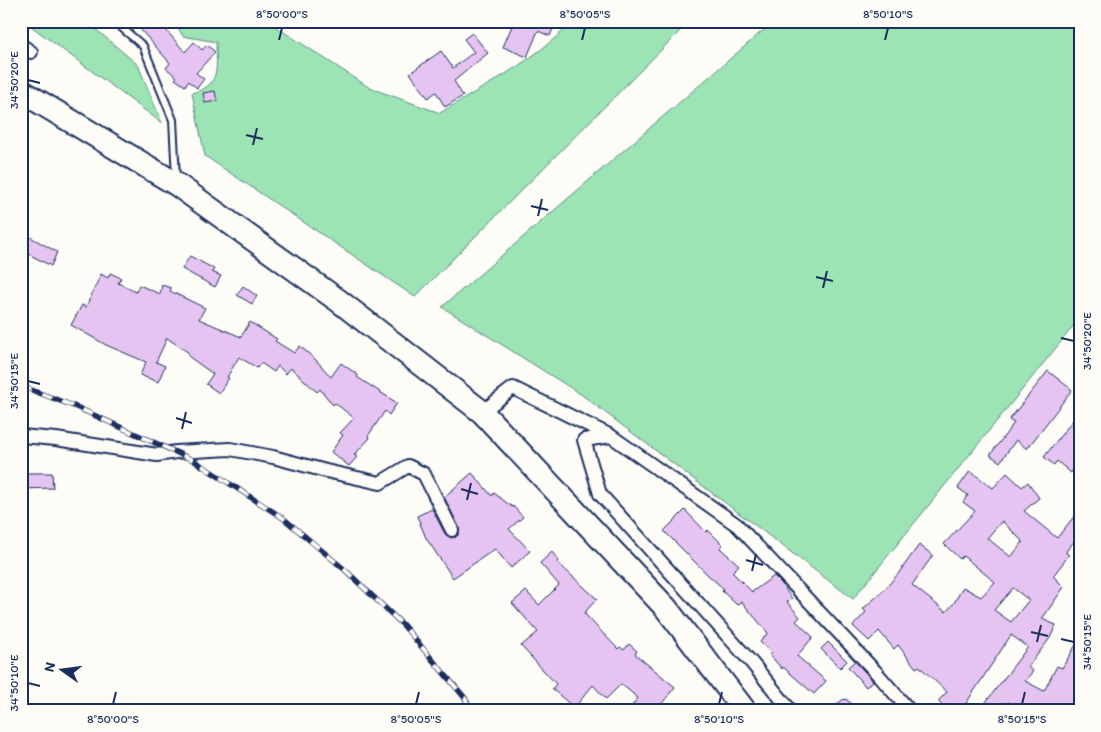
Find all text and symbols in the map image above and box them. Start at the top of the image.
text: 8°50'00"S [256,7,308,21]
text: 8°50'05"S [560,7,611,21]
text: 8°50'10"S [863,7,913,21]
text: 34°50'20"E [7,51,21,109]
text: 34°50'20"E [1080,312,1094,370]
text: 34°50'15"E [7,353,21,409]
text: 34°50'15"E [1080,614,1094,670]
north arrow [38,644,88,694]
text: 34°50'10"E [7,654,21,712]
text: N [40,660,59,674]
text: 8°50'00"S [87,712,139,726]
text: 8°50'05"S [391,712,442,726]
text: 8°50'10"S [694,712,744,726]
text: 8°50'15"S [997,712,1047,726]

